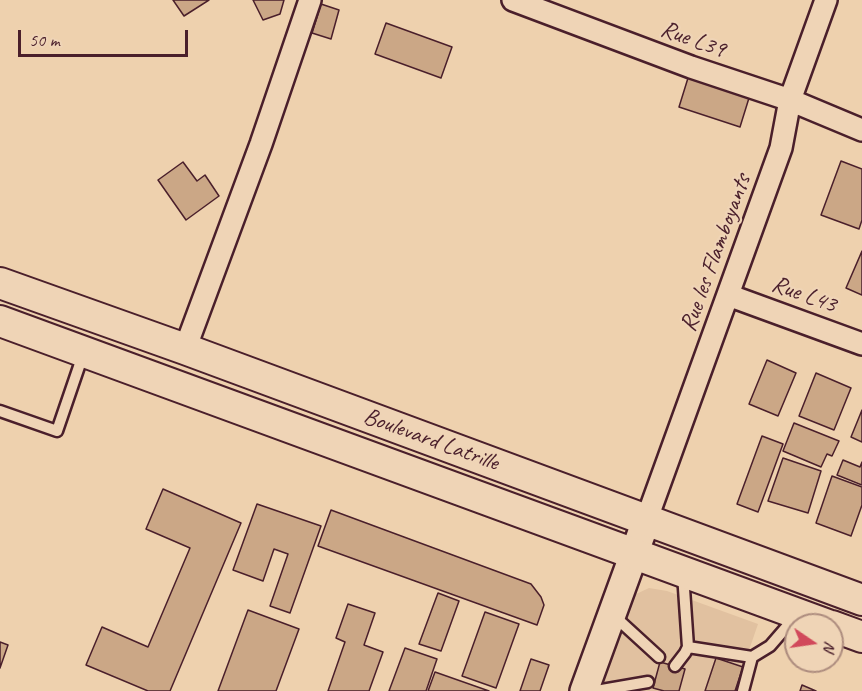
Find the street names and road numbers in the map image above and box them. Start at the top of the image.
street label: Rue L39 [657,15,729,65]
street label: Rue les Flamboyants [674,171,758,335]
street label: Rue L43 [768,270,840,320]
street label: Boulevard Latrille [359,402,503,478]

